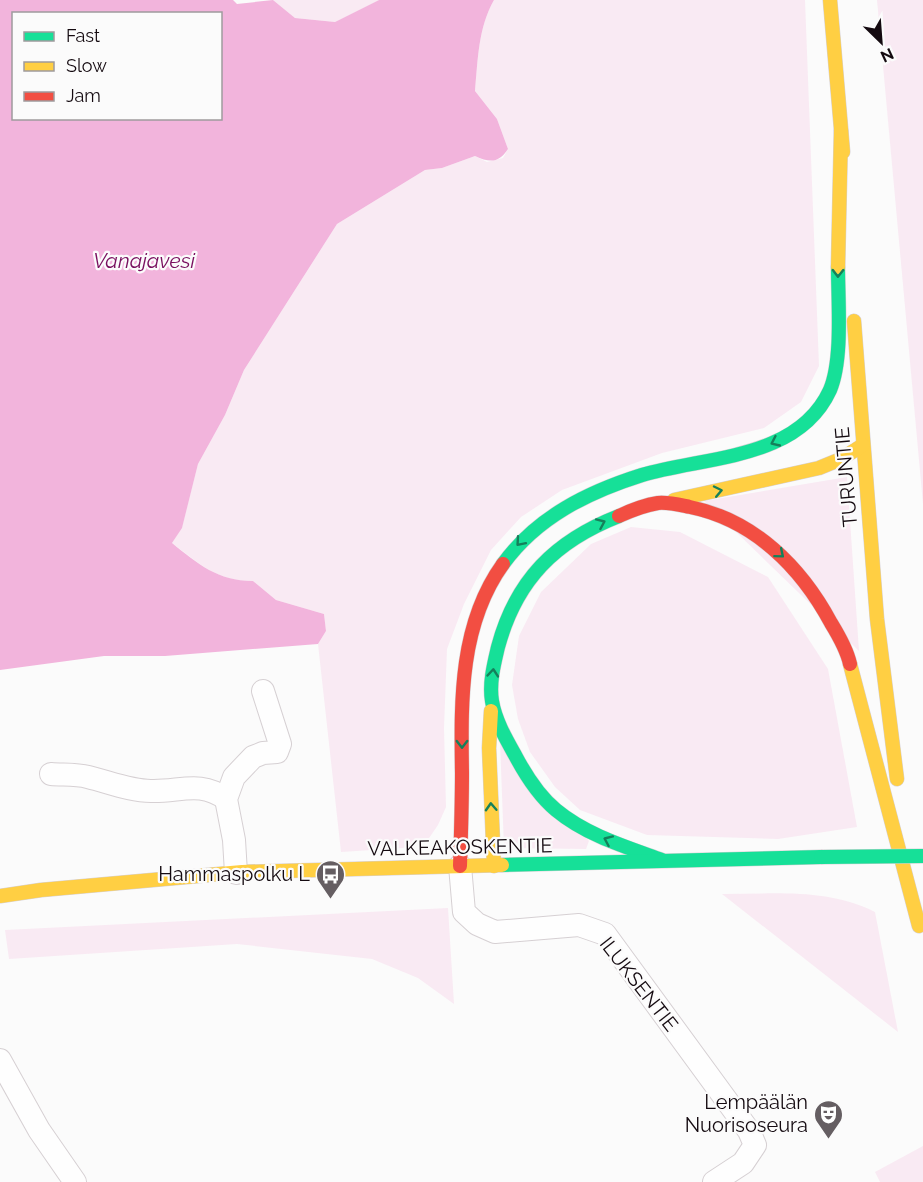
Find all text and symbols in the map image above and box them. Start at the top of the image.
legend [12,12,222,120]
north arrow [851,12,911,72]
text: Fast [66,25,100,46]
text: N [878,44,897,66]
text: Slow [66,55,107,76]
text: Jam [66,85,101,106]
water label: Vanajavesi [93,248,196,273]
one-way arrow [832,269,844,278]
street label: TURUNTIE [830,426,862,528]
one-way arrow [771,435,782,447]
one-way arrow [713,485,723,498]
one-way arrow [595,518,606,530]
one-way arrow [516,536,527,547]
one-way arrow [773,546,784,557]
one-way arrow [486,669,499,678]
one-way arrow [456,740,468,749]
one-way arrow [485,803,498,812]
street label: VALKEAKOSKENTIE [367,833,553,861]
one-way arrow [603,835,614,847]
bus stop icon: Hammaspolku L [315,858,347,900]
place label: Hammaspolku L [158,862,310,886]
street label: ILUKSENTIE [595,932,683,1036]
place label: Lempäälän Nuorisoseura [685,1090,808,1137]
theatre icon: Lempäälän Nuorisoseura [813,1098,845,1140]

